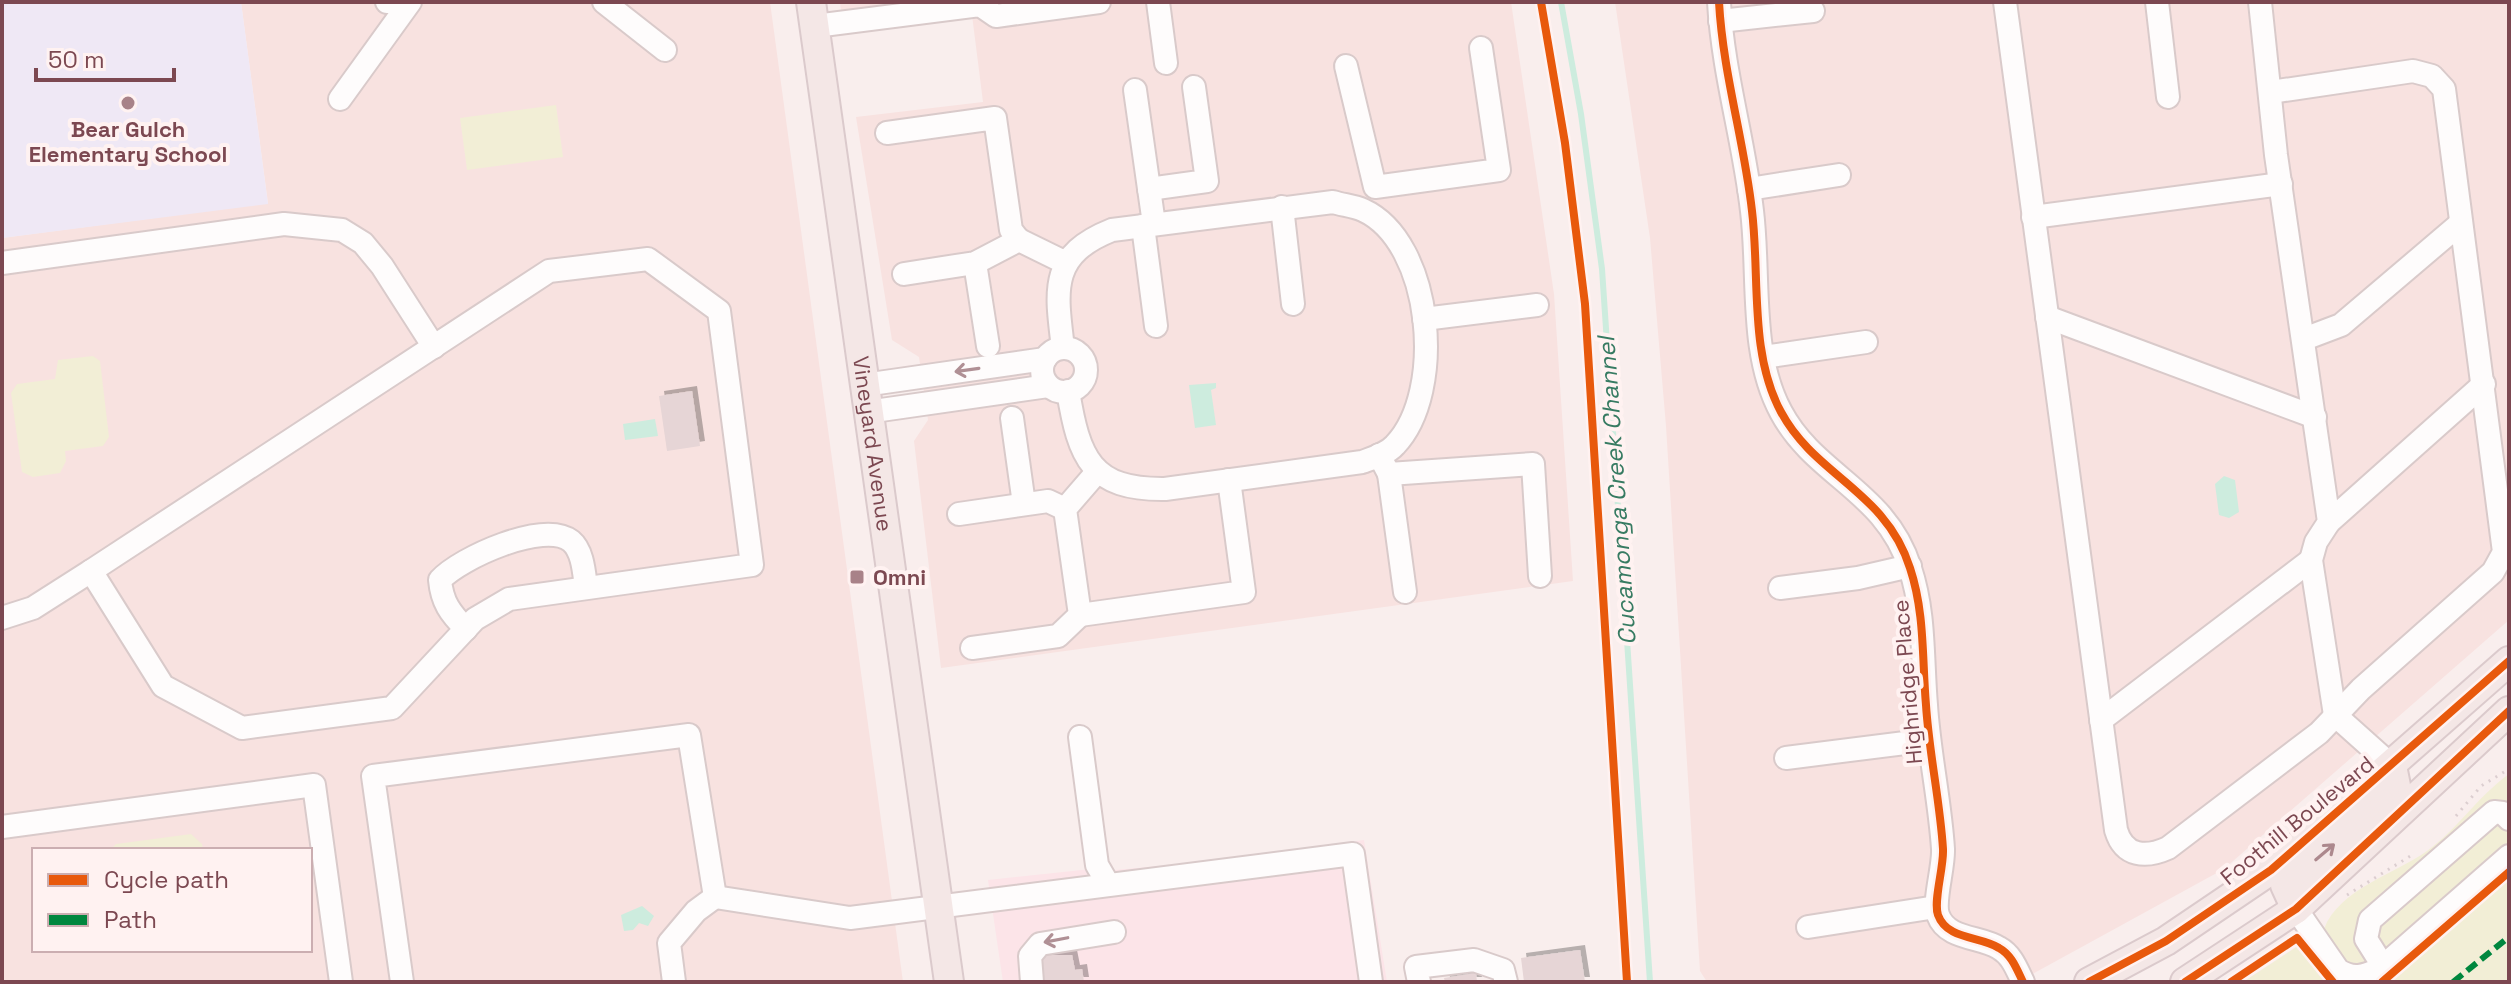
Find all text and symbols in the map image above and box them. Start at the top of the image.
scale bar [36,32,174,82]
text: 50 m [48,44,105,75]
marker: Bear Gulch Elementary School [119,94,137,112]
place label: Bear Gulch Elementary School [29,115,227,168]
water label: Cucamonga Creek Channel [1590,333,1643,646]
street label: Vineyard Avenue [847,354,899,533]
one-way arrow [955,363,981,378]
place label: Omni [873,563,926,591]
marker: Omni [848,568,866,586]
street label: Highridge Place [1886,598,1928,766]
street label: Foothill Boulevard [2214,749,2380,891]
one-way arrow [2314,843,2335,861]
legend [32,848,312,952]
text: Cycle path [104,864,229,895]
text: Path [104,904,157,935]
one-way arrow [1044,934,1070,949]

